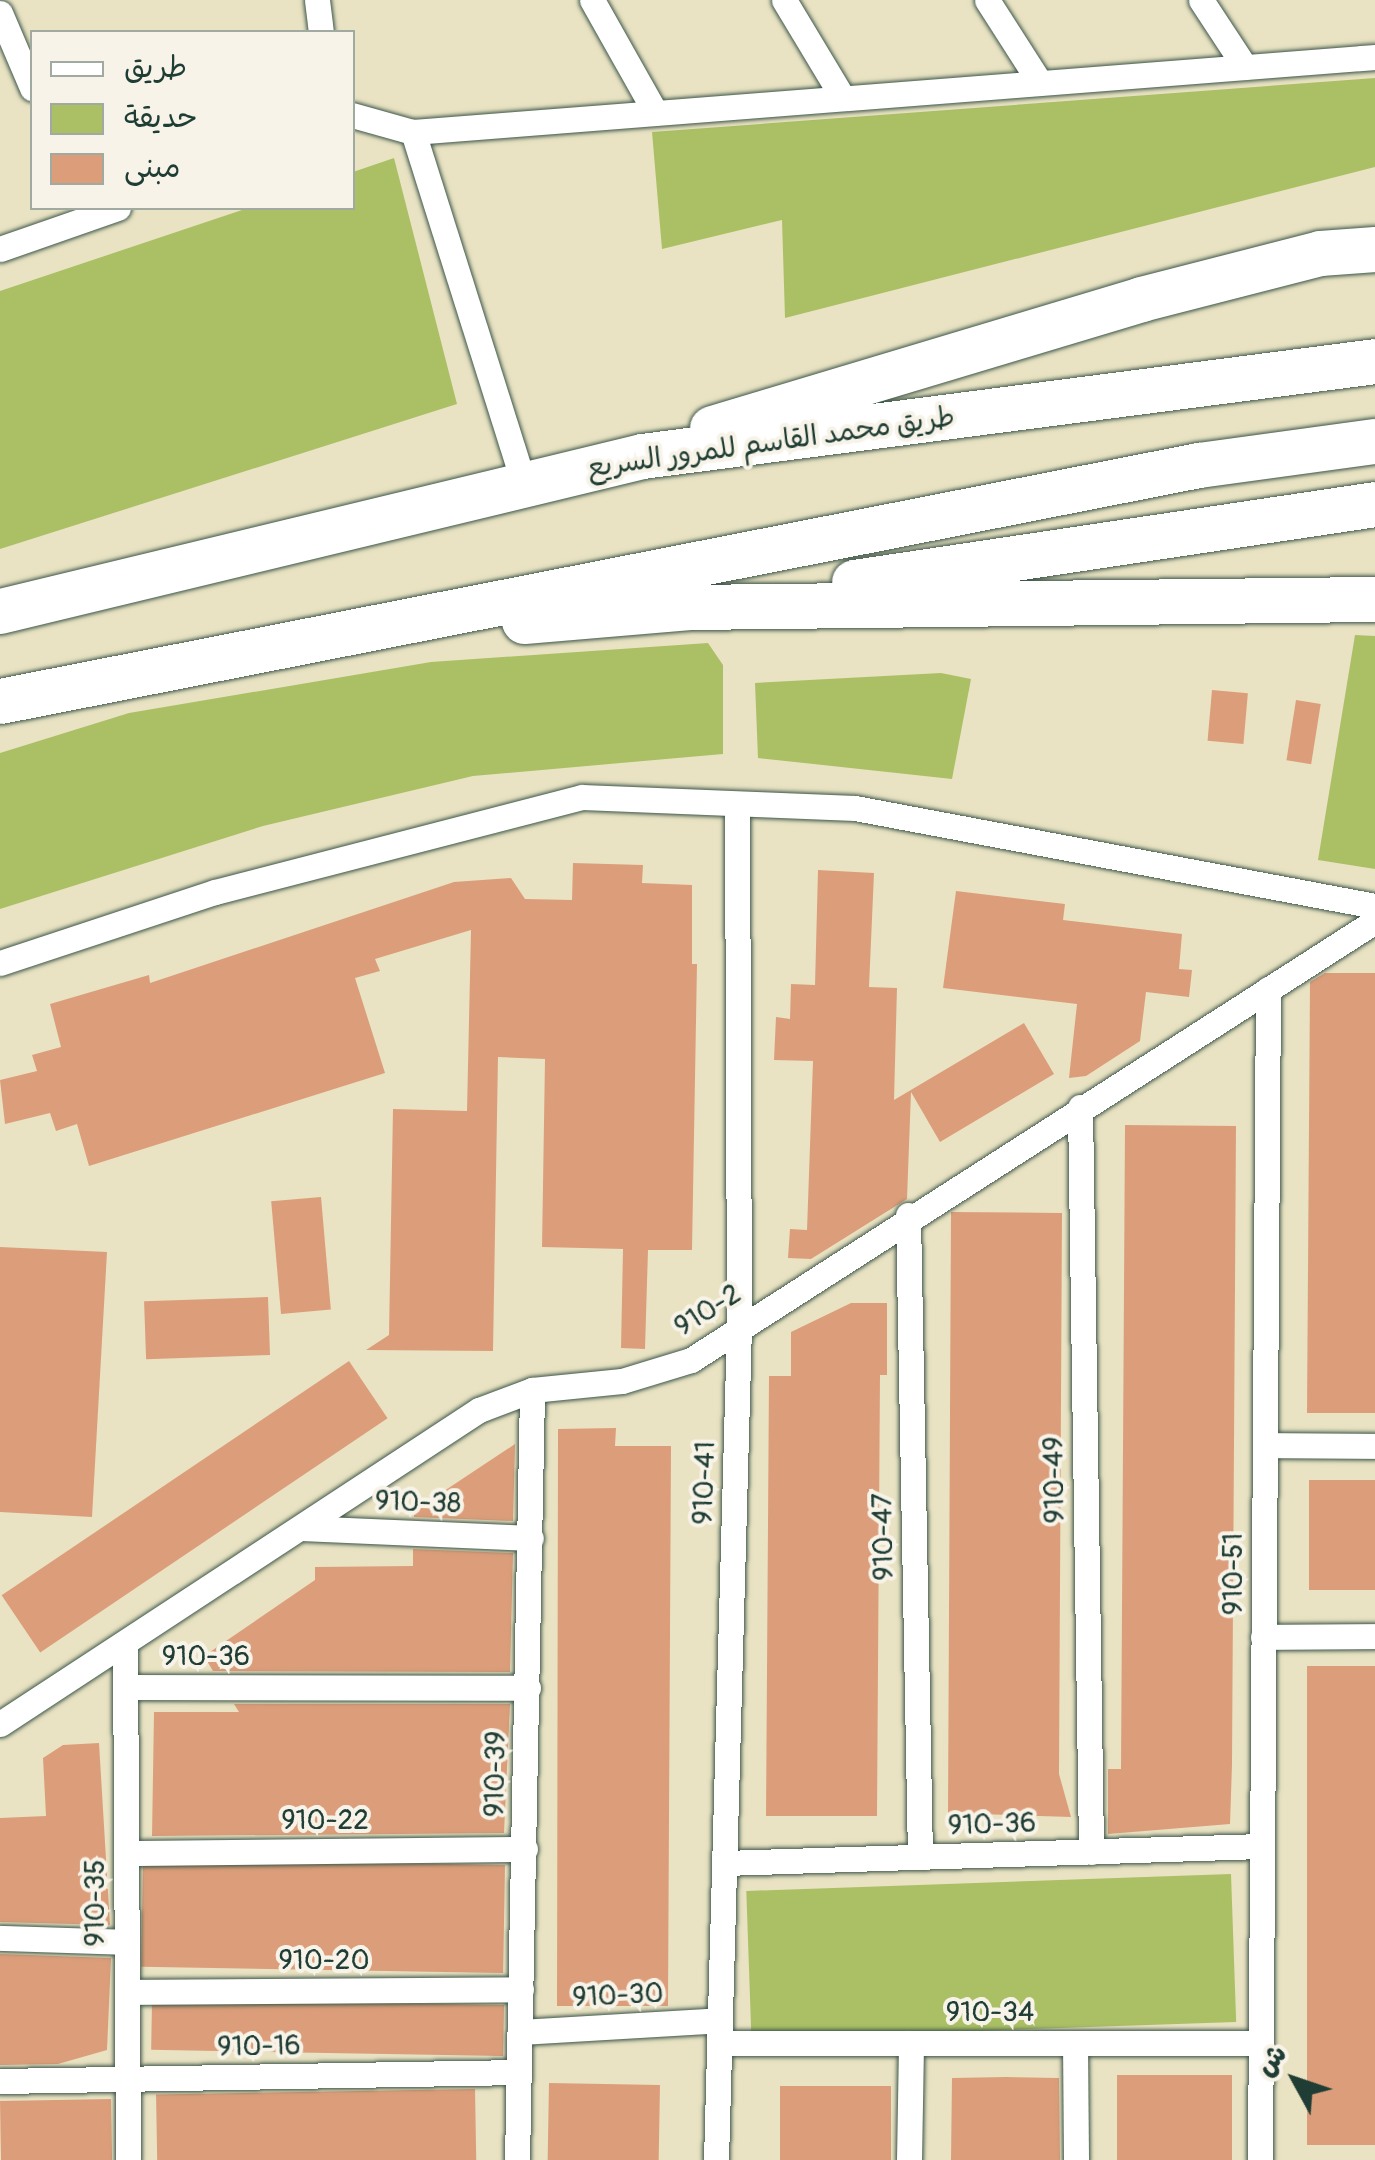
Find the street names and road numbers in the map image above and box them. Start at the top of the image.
street label: طريق محمد القاسم للمرور السريع [585,401,957,485]
street label: 910-2 [669,1278,747,1344]
street label: 910-49 [1037,1436,1073,1524]
street label: 910-41 [687,1441,723,1525]
street label: 910-38 [374,1485,462,1521]
street label: 910-47 [866,1493,902,1581]
street label: 910-51 [1217,1533,1251,1615]
street label: 910-36 [162,1640,250,1674]
street label: 910-39 [478,1730,514,1818]
street label: 910-22 [281,1804,369,1838]
street label: 910-36 [947,1807,1037,1843]
street label: 910-35 [79,1859,113,1947]
street label: 910-20 [278,1944,370,1978]
street label: 910-30 [572,1977,664,2015]
street label: 910-34 [946,1996,1034,2030]
street label: 910-16 [217,2029,301,2065]

